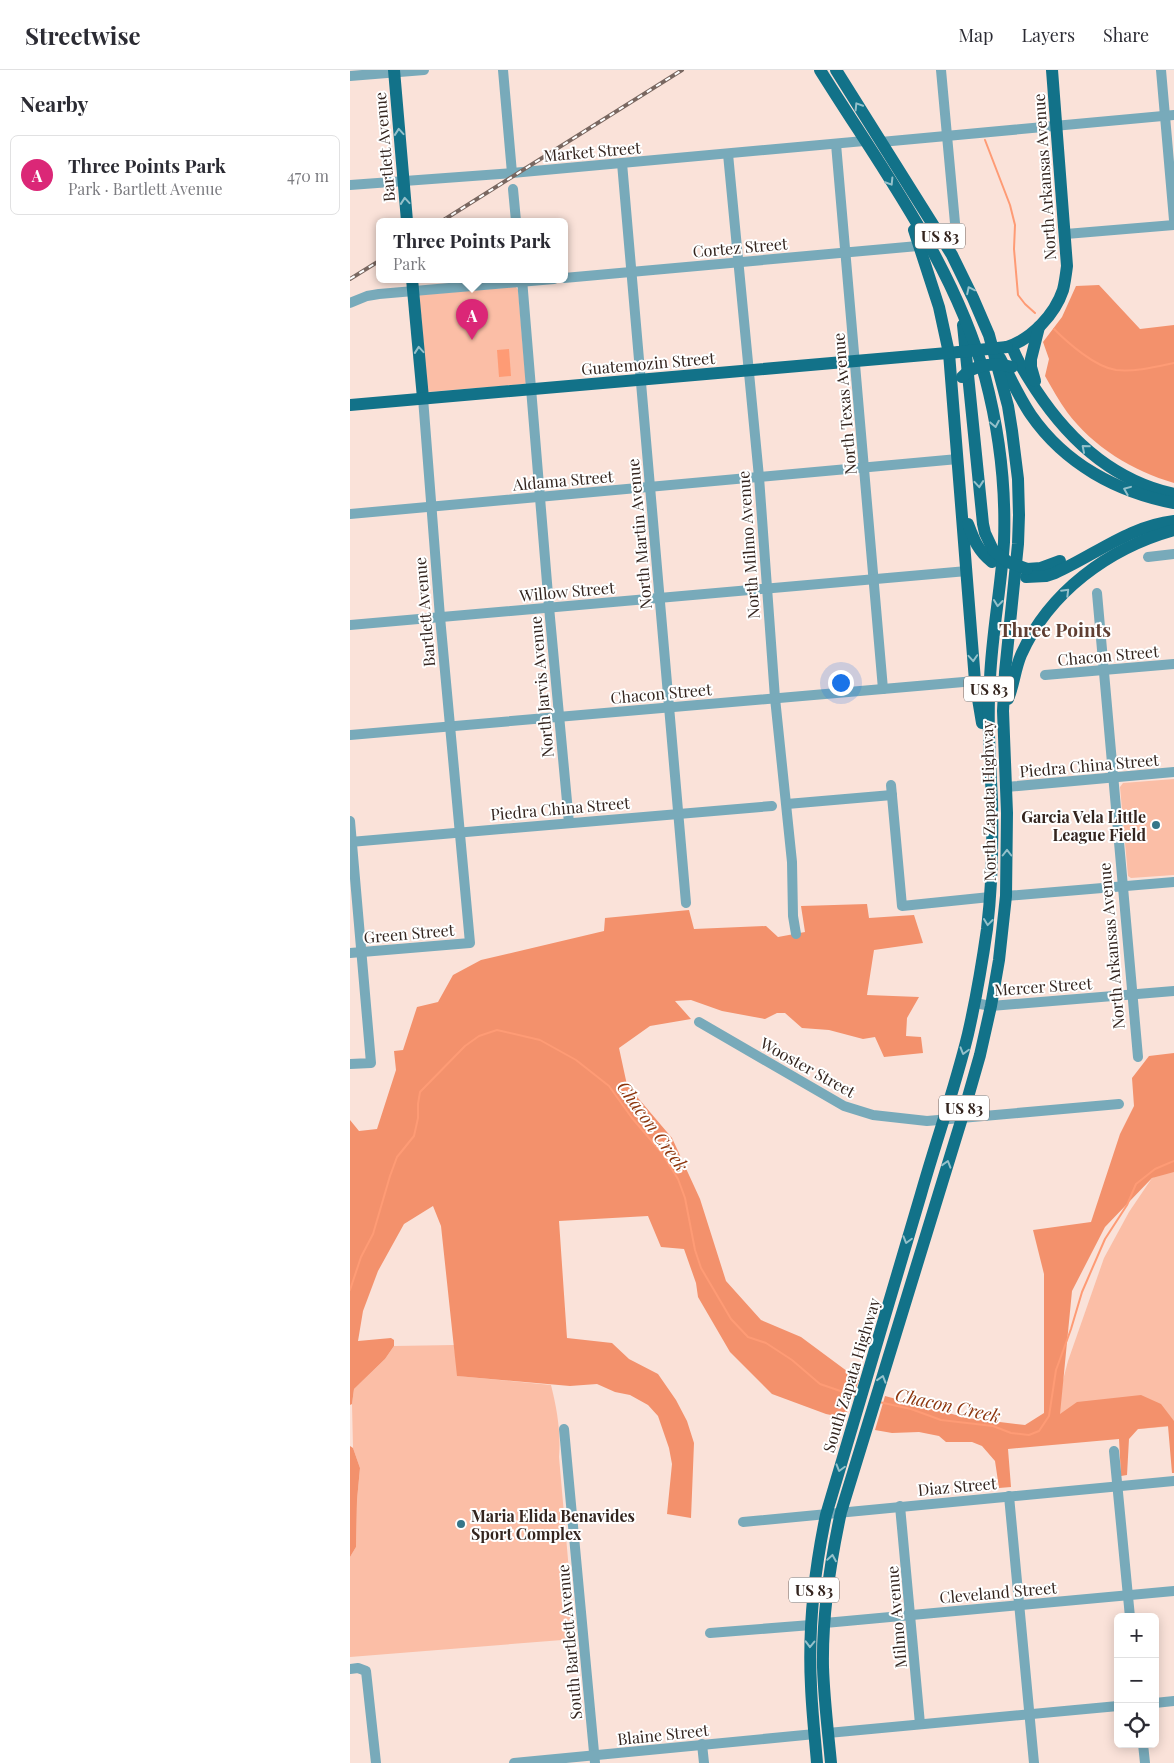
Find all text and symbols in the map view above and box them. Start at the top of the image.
text: Streetwise [25,19,141,51]
text: Map [958,23,993,47]
text: Layers [1021,23,1075,47]
text: Share [1103,23,1149,47]
text: Nearby [20,89,89,117]
street label: Bartlett Avenue [369,91,399,203]
street label: North Arkansas Avenue [1028,93,1060,261]
one-way arrow [855,102,865,111]
one-way arrow [394,128,405,136]
street label: Market Street [543,136,642,166]
text: Three Points Park [68,152,226,178]
text: A [32,165,42,186]
text: 470 m [287,165,329,186]
one-way arrow [884,177,894,186]
text: Park · Bartlett Avenue [68,178,223,199]
one-way arrow [400,197,411,205]
popup [376,218,568,283]
road number: US 83 [915,224,965,248]
text: Three Points Park [393,227,551,253]
street label: Cortez Street [692,232,789,262]
text: Park [393,253,426,274]
one-way arrow [966,287,976,296]
pin: A [456,299,488,340]
street label: North Texas Avenue [827,332,861,476]
one-way arrow [413,345,424,353]
street label: Guatemozin Street [580,347,716,379]
one-way arrow [989,419,1000,428]
one-way arrow [1082,445,1091,454]
street label: North Martin Avenue [622,458,656,610]
street label: Aldama Street [511,465,614,495]
street label: North Milmo Avenue [732,470,764,620]
one-way arrow [973,480,984,488]
one-way arrow [1123,486,1132,496]
street label: Bartlett Avenue [409,556,439,668]
street label: Willow Street [518,576,616,606]
one-way arrow [1060,589,1069,598]
one-way arrow [993,599,1004,607]
street label: North Jarvis Avenue [524,615,558,759]
district label: Three Points [999,616,1111,642]
street label: Chacon Street [1057,640,1160,670]
one-way arrow [968,654,979,662]
your location [828,670,854,696]
road number: US 83 [964,676,1014,702]
street label: Chacon Street [610,678,713,708]
street label: North Zapata Highway [976,720,1000,882]
street label: Piedra China Street [1018,748,1160,782]
street label: Piedra China Street [489,791,631,825]
place label: Garcia Vela Little League Field [1021,806,1146,845]
marker: Garcia Vela Little League Field [1150,819,1162,831]
one-way arrow [1002,849,1012,856]
street label: North Arkansas Avenue [1093,862,1129,1030]
one-way arrow [983,918,994,926]
street label: Green Street [363,919,455,947]
street label: Mercer Street [993,972,1093,1000]
street label: Wooster Street [756,1032,860,1102]
one-way arrow [959,1046,969,1054]
water label: Chacon Creek [612,1076,694,1176]
road number: US 83 [939,1096,989,1120]
one-way arrow [942,1160,952,1168]
one-way arrow [903,1236,913,1244]
street label: South Zapata Highway [817,1295,885,1455]
one-way arrow [876,1376,886,1384]
water label: Chacon Creek [893,1382,1003,1428]
one-way arrow [836,1463,846,1471]
street label: Diaz Street [917,1472,997,1500]
place label: Maria Elida Benavides Sport Complex [471,1505,635,1544]
marker: Maria Elida Benavides Sport Complex [455,1518,467,1530]
one-way arrow [827,1553,837,1562]
street label: South Bartlett Avenue [552,1564,586,1720]
street label: Milmo Avenue [881,1565,911,1669]
street label: Cleveland Street [939,1576,1058,1608]
road number: US 83 [789,1578,839,1602]
map controls [1114,1613,1159,1748]
button: + [1114,1613,1159,1658]
one-way arrow [805,1641,816,1649]
button: − [1114,1658,1159,1703]
button: locate [1114,1703,1159,1748]
street label: Blaine Street [616,1719,710,1749]

